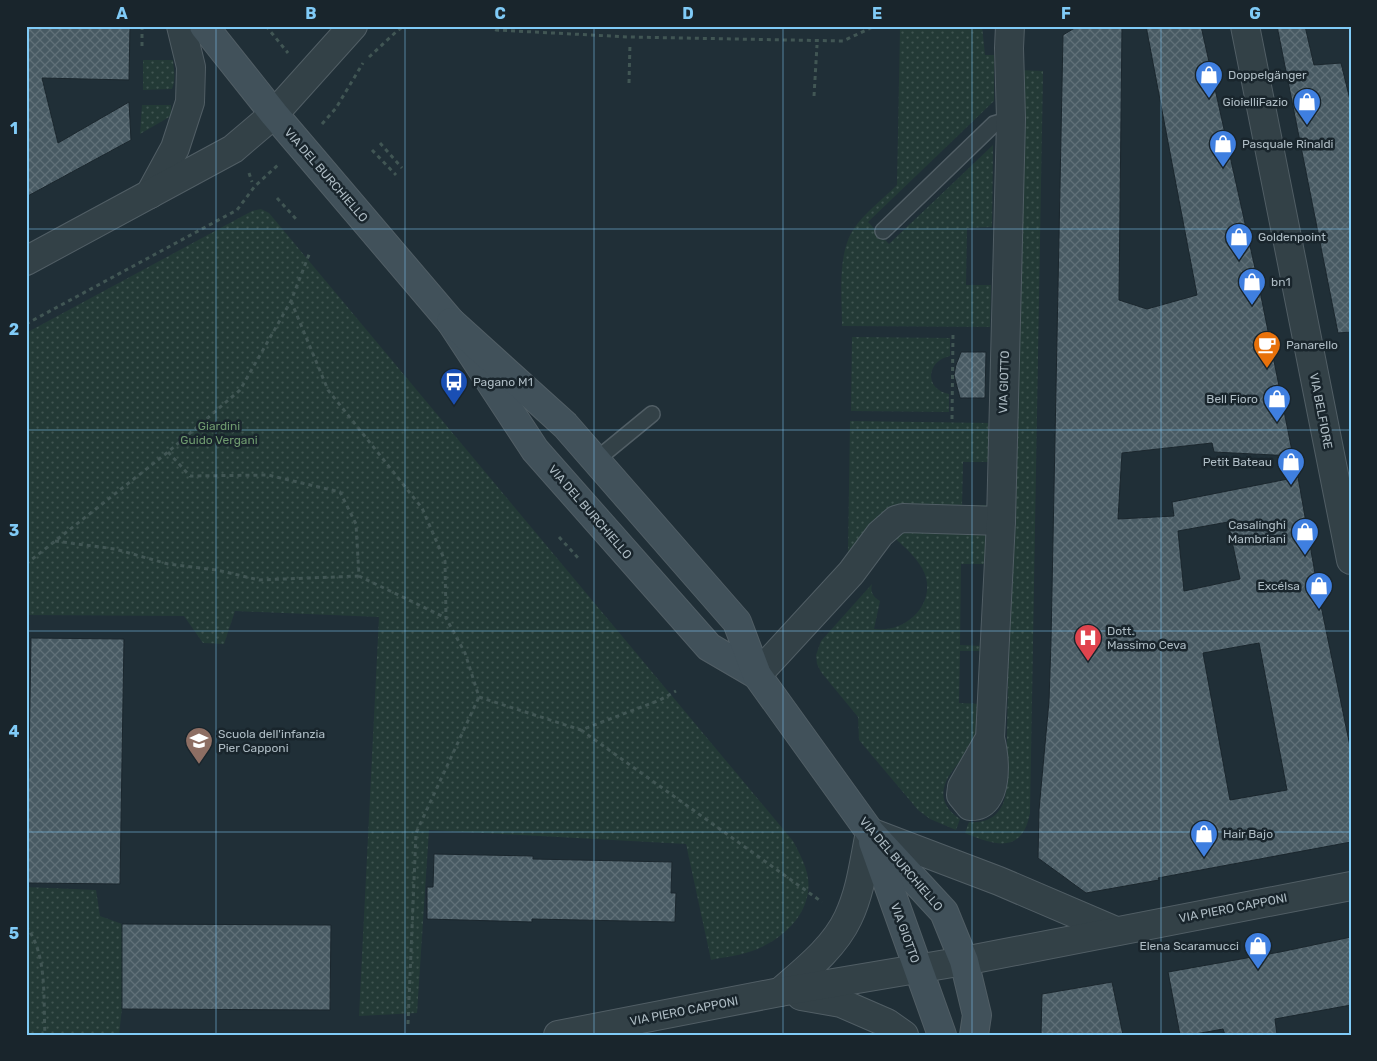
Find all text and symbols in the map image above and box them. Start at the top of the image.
text: A [116,4,128,23]
text: B [305,4,317,23]
text: C [494,4,506,23]
text: D [682,4,694,23]
text: E [872,4,882,23]
text: F [1061,4,1071,23]
text: G [1249,4,1261,23]
shop icon: Doppelgänger [1194,60,1224,99]
place label: Doppelgänger [1228,68,1307,82]
shop icon: GioielliFazio [1292,87,1322,126]
place label: GioielliFazio [1222,95,1288,109]
text: 1 [10,119,18,138]
street label: VIA DEL BURCHIELLO [281,125,371,225]
shop icon: Pasquale Rinaldi [1208,129,1238,168]
place label: Pasquale Rinaldi [1242,137,1334,151]
shop icon: Goldenpoint [1224,222,1254,261]
place label: Goldenpoint [1258,230,1326,244]
shop icon: bn1 [1237,267,1267,306]
place label: bn1 [1271,275,1291,289]
text: 2 [9,320,19,339]
cafe icon: Panarello [1252,330,1282,369]
place label: Panarello [1286,338,1338,352]
street label: VIA GIOTTO [996,350,1012,414]
bus stop icon: Pagano M1 [439,367,469,406]
street label: VIA BELFIORE [1307,372,1335,450]
place label: Pagano M1 [473,375,533,389]
shop icon: Bell Fioro [1262,384,1292,423]
place label: Bell Fioro [1206,392,1258,406]
park label: Giardini Guido Vergani [180,419,258,447]
shop icon: Petit Bateau [1276,447,1306,486]
place label: Petit Bateau [1203,455,1272,469]
street label: VIA DEL BURCHIELLO [545,462,635,562]
shop icon: Casalinghi Mambriani [1290,517,1320,556]
place label: Casalinghi Mambriani [1228,518,1286,546]
text: 3 [9,521,19,540]
shop icon: Excélsa [1304,571,1334,610]
place label: Excélsa [1257,579,1300,593]
hospital icon: Dott. Massimo Ceva [1073,623,1103,662]
place label: Dott. Massimo Ceva [1107,624,1186,652]
text: 4 [9,722,20,741]
school or university icon: Scuola dell'infanzia Pier Capponi [184,726,214,765]
place label: Scuola dell'infanzia Pier Capponi [218,727,325,755]
street label: VIA DEL BURCHIELLO [856,814,946,914]
shop icon: Hair Bajo [1189,819,1219,858]
place label: Hair Bajo [1223,827,1273,841]
street label: VIA PIERO CAPPONI [1178,891,1288,925]
street label: VIA GIOTTO [888,901,922,965]
text: 5 [9,924,19,943]
shop icon: Elena Scaramucci [1243,931,1273,970]
place label: Elena Scaramucci [1139,939,1239,953]
street label: VIA PIERO CAPPONI [629,994,739,1028]

